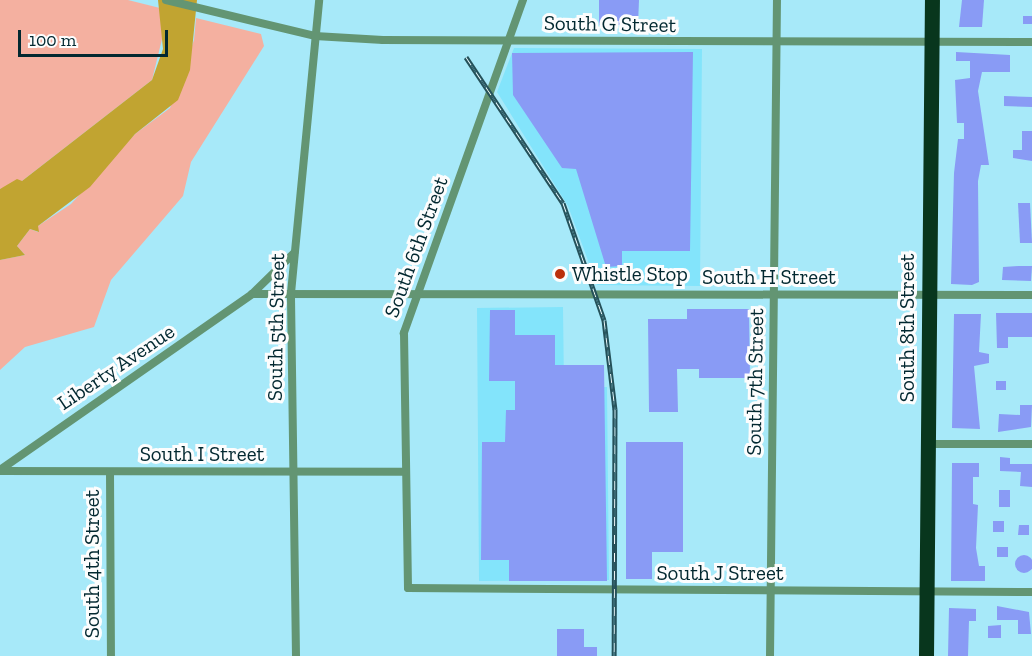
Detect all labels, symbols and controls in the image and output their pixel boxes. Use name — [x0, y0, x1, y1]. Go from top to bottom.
street label: South G Street — [543, 10, 677, 38]
scale bar — [21, 18, 171, 56]
text: 100 m — [29, 29, 76, 51]
street label: South 6th Street — [379, 173, 453, 321]
street label: South 5th Street — [262, 253, 290, 401]
street label: South 8th Street — [894, 253, 920, 403]
place label: Whistle Stop — [572, 261, 688, 287]
street label: South H Street — [702, 264, 836, 290]
marker: Whistle Stop — [553, 267, 567, 281]
street label: South 7th Street — [741, 308, 769, 456]
street label: Liberty Avenue — [52, 318, 180, 416]
street label: South I Street — [140, 441, 264, 467]
street label: South 4th Street — [79, 489, 105, 639]
street label: South J Street — [656, 560, 784, 586]

